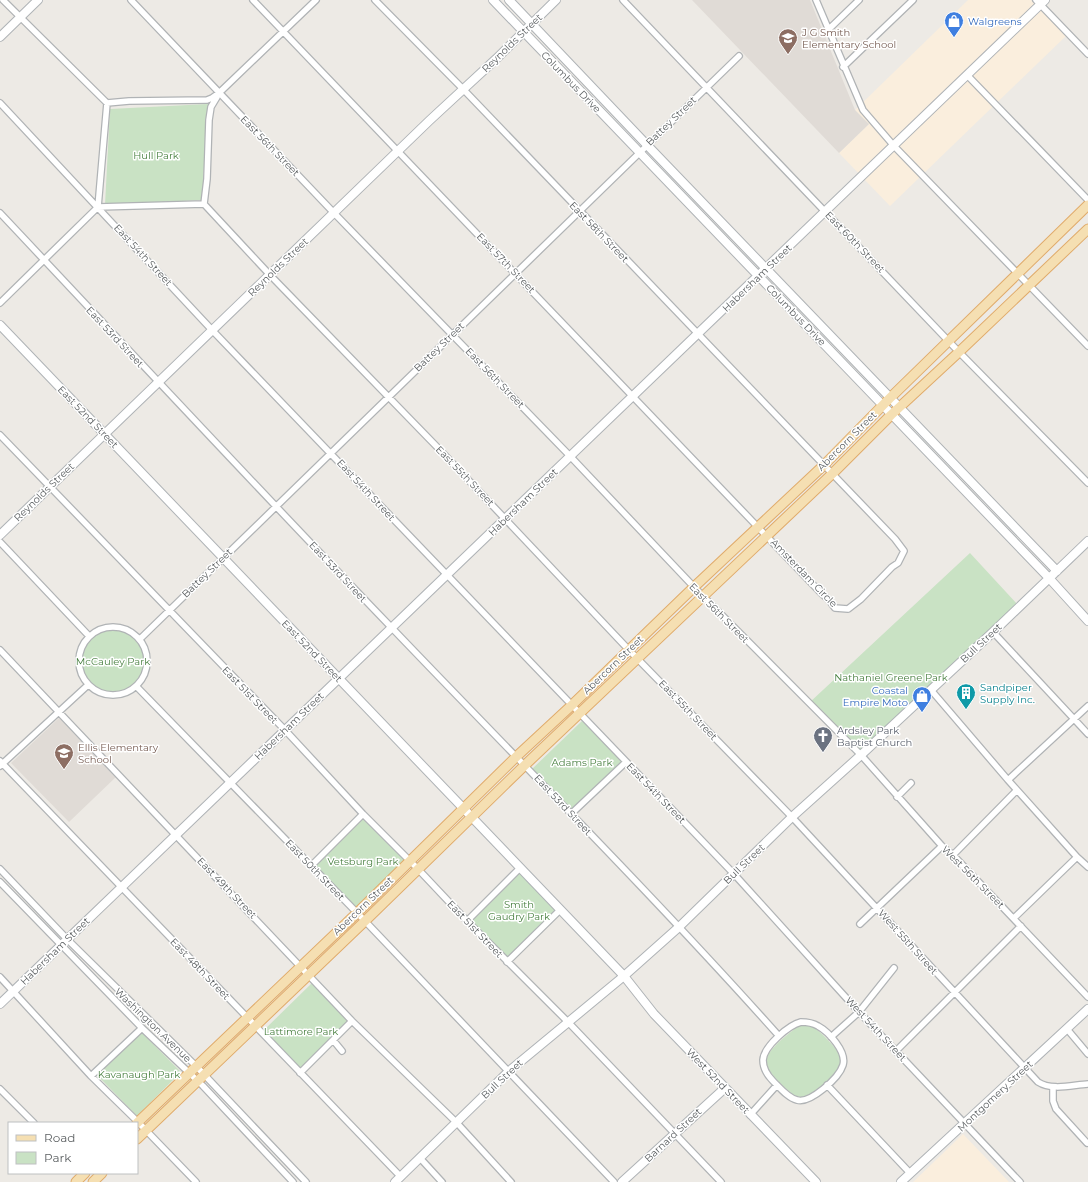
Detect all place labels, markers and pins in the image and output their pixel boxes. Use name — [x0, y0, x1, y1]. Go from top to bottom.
shop icon: Walgreens — [943, 10, 965, 38]
place label: Walgreens — [968, 15, 1022, 28]
place label: J G Smith Elementary School — [801, 26, 896, 51]
school or university icon: J G Smith Elementary School — [777, 27, 799, 55]
place label: Sandpiper Supply Inc. — [980, 681, 1035, 706]
building icon: Sandpiper Supply Inc. — [955, 682, 977, 710]
place label: Coastal Empire Moto — [843, 684, 908, 709]
shop icon: Coastal Empire Moto — [911, 685, 933, 713]
place label: Ardsley Park Baptist Church — [837, 724, 912, 749]
church icon: Ardsley Park Baptist Church — [812, 725, 834, 753]
place label: Ellis Elementary School — [78, 741, 159, 766]
school or university icon: Ellis Elementary School — [53, 742, 75, 770]

